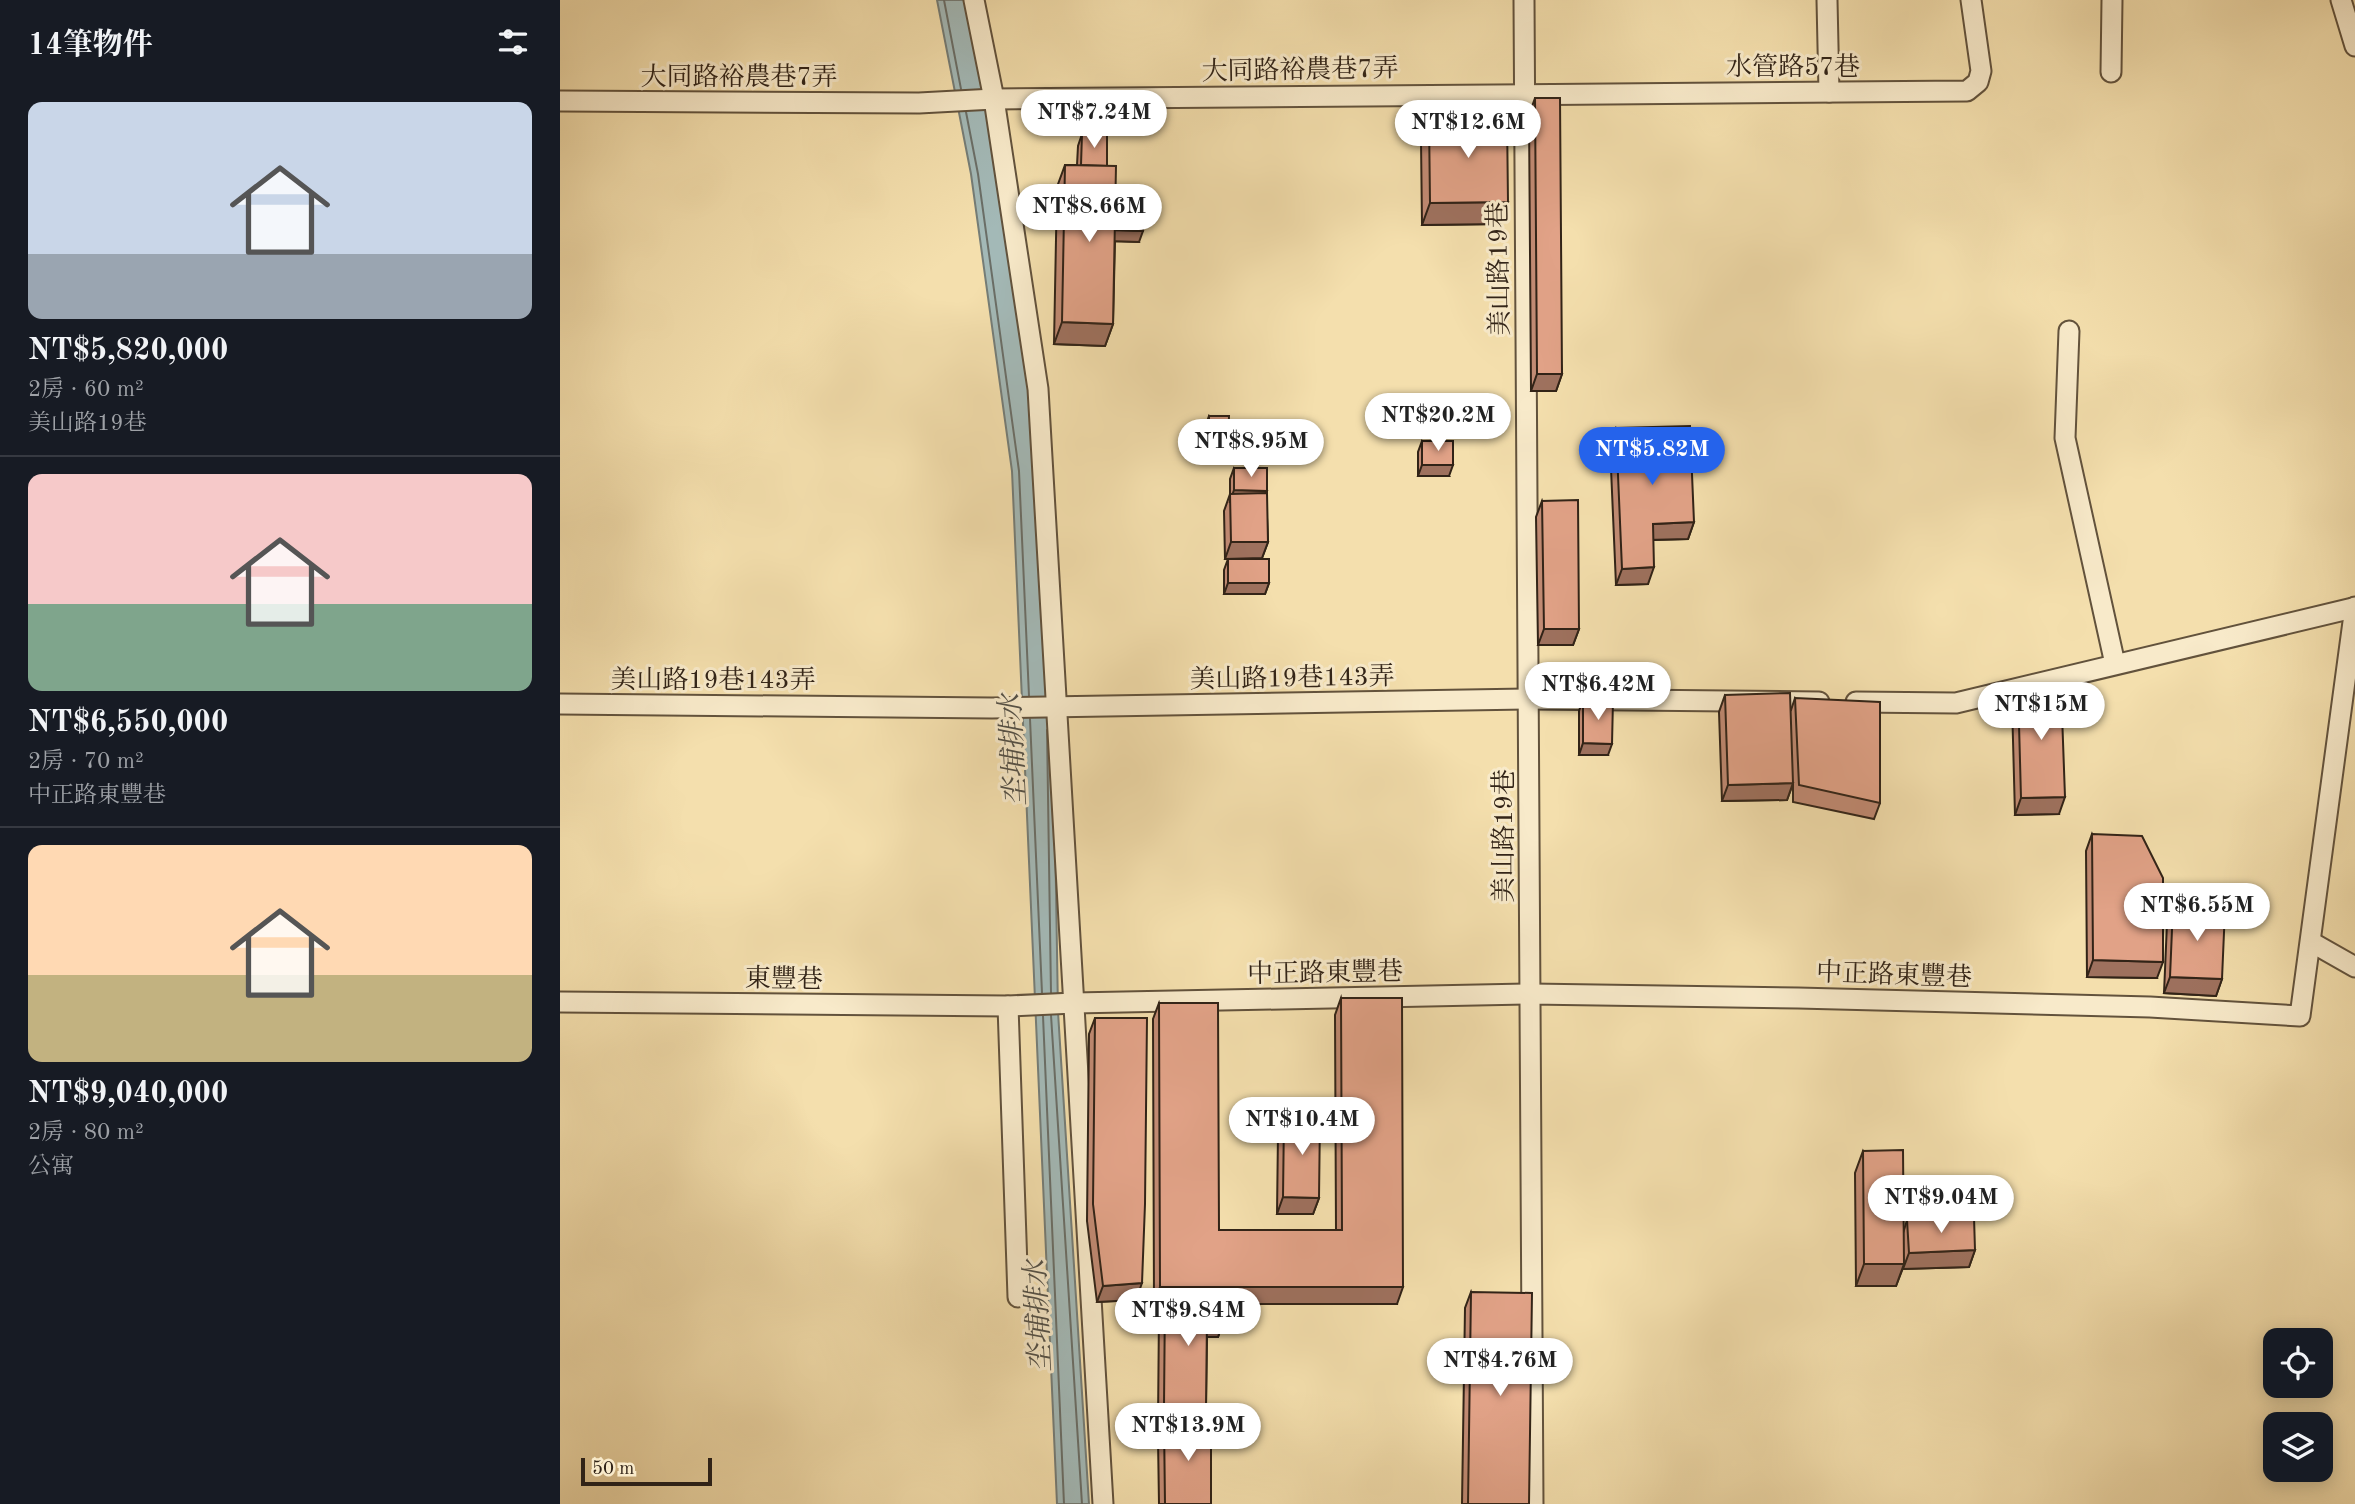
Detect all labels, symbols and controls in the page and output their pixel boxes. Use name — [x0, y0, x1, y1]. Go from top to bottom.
icon: filters — [494, 23, 532, 61]
text: 14筆物件 — [28, 31, 153, 61]
street label: 水管路57巷 — [1726, 53, 1860, 81]
street label: 大同路裕農巷7弄 — [1201, 54, 1399, 86]
street label: 大同路裕農巷7弄 — [640, 63, 838, 91]
pin: NT$7.24M — [1022, 90, 1166, 150]
pin: NT$12.6M — [1396, 100, 1540, 160]
text: NT$7.24M — [1037, 101, 1151, 124]
text: NT$12.6M — [1411, 111, 1525, 134]
icon: home — [217, 147, 343, 273]
pin: NT$8.66M — [1017, 184, 1161, 244]
text: NT$8.66M — [1032, 195, 1146, 218]
street label: 美山路19巷 — [1484, 202, 1514, 336]
text: NT$5,820,000 — [28, 336, 228, 366]
text: 2房 · 60 m² — [28, 378, 144, 401]
pin: NT$20.2M — [1366, 393, 1510, 453]
text: NT$20.2M — [1381, 404, 1495, 427]
text: 美山路19巷 — [28, 412, 147, 435]
pin: NT$8.95M — [1179, 420, 1323, 479]
pin: NT$5.82M — [1580, 428, 1724, 487]
text: NT$8.95M — [1194, 430, 1308, 453]
text: NT$5.82M — [1595, 438, 1709, 461]
icon: home — [217, 519, 343, 645]
street label: 美山路19巷143弄 — [1189, 662, 1395, 694]
pin: NT$6.42M — [1526, 662, 1670, 722]
street label: 美山路19巷143弄 — [610, 666, 816, 694]
text: NT$6.42M — [1541, 673, 1655, 696]
pin: NT$15M — [1984, 682, 2098, 742]
water label: 坔埔排水 — [995, 690, 1032, 807]
text: NT$15M — [1994, 693, 2088, 716]
text: NT$6,550,000 — [28, 708, 228, 738]
text: 2房 · 70 m² — [28, 750, 144, 773]
street label: 美山路19巷 — [1490, 769, 1518, 903]
text: 中正路東豐巷 — [28, 784, 166, 807]
pin: NT$6.55M — [2125, 884, 2269, 943]
icon: home — [217, 890, 343, 1016]
text: NT$6.55M — [2140, 894, 2254, 917]
street label: 中正路東豐巷 — [1247, 958, 1403, 988]
street label: 中正路東豐巷 — [1816, 958, 1972, 992]
street label: 東豐巷 — [745, 964, 823, 994]
text: NT$9,040,000 — [28, 1079, 228, 1109]
pin: NT$10.4M — [1230, 1098, 1374, 1157]
text: NT$10.4M — [1245, 1108, 1359, 1131]
text: 2房 · 80 m² — [28, 1121, 144, 1144]
text: 公寓 — [28, 1155, 74, 1178]
pin: NT$9.04M — [1869, 1176, 2013, 1235]
text: NT$9.04M — [1884, 1186, 1998, 1209]
water label: 坔埔排水 — [1020, 1256, 1057, 1373]
pin: NT$9.84M — [1116, 1288, 1260, 1348]
text: NT$9.84M — [1131, 1299, 1245, 1322]
map controls — [2263, 1328, 2333, 1482]
button: locate — [2263, 1328, 2333, 1398]
pin: NT$4.76M — [1428, 1338, 1572, 1398]
text: NT$4.76M — [1443, 1349, 1557, 1372]
pin: NT$13.9M — [1116, 1404, 1260, 1463]
button: layers — [2263, 1412, 2333, 1482]
text: NT$13.9M — [1131, 1414, 1245, 1437]
scale bar — [581, 1455, 712, 1487]
text: 50 m — [592, 1460, 634, 1479]

